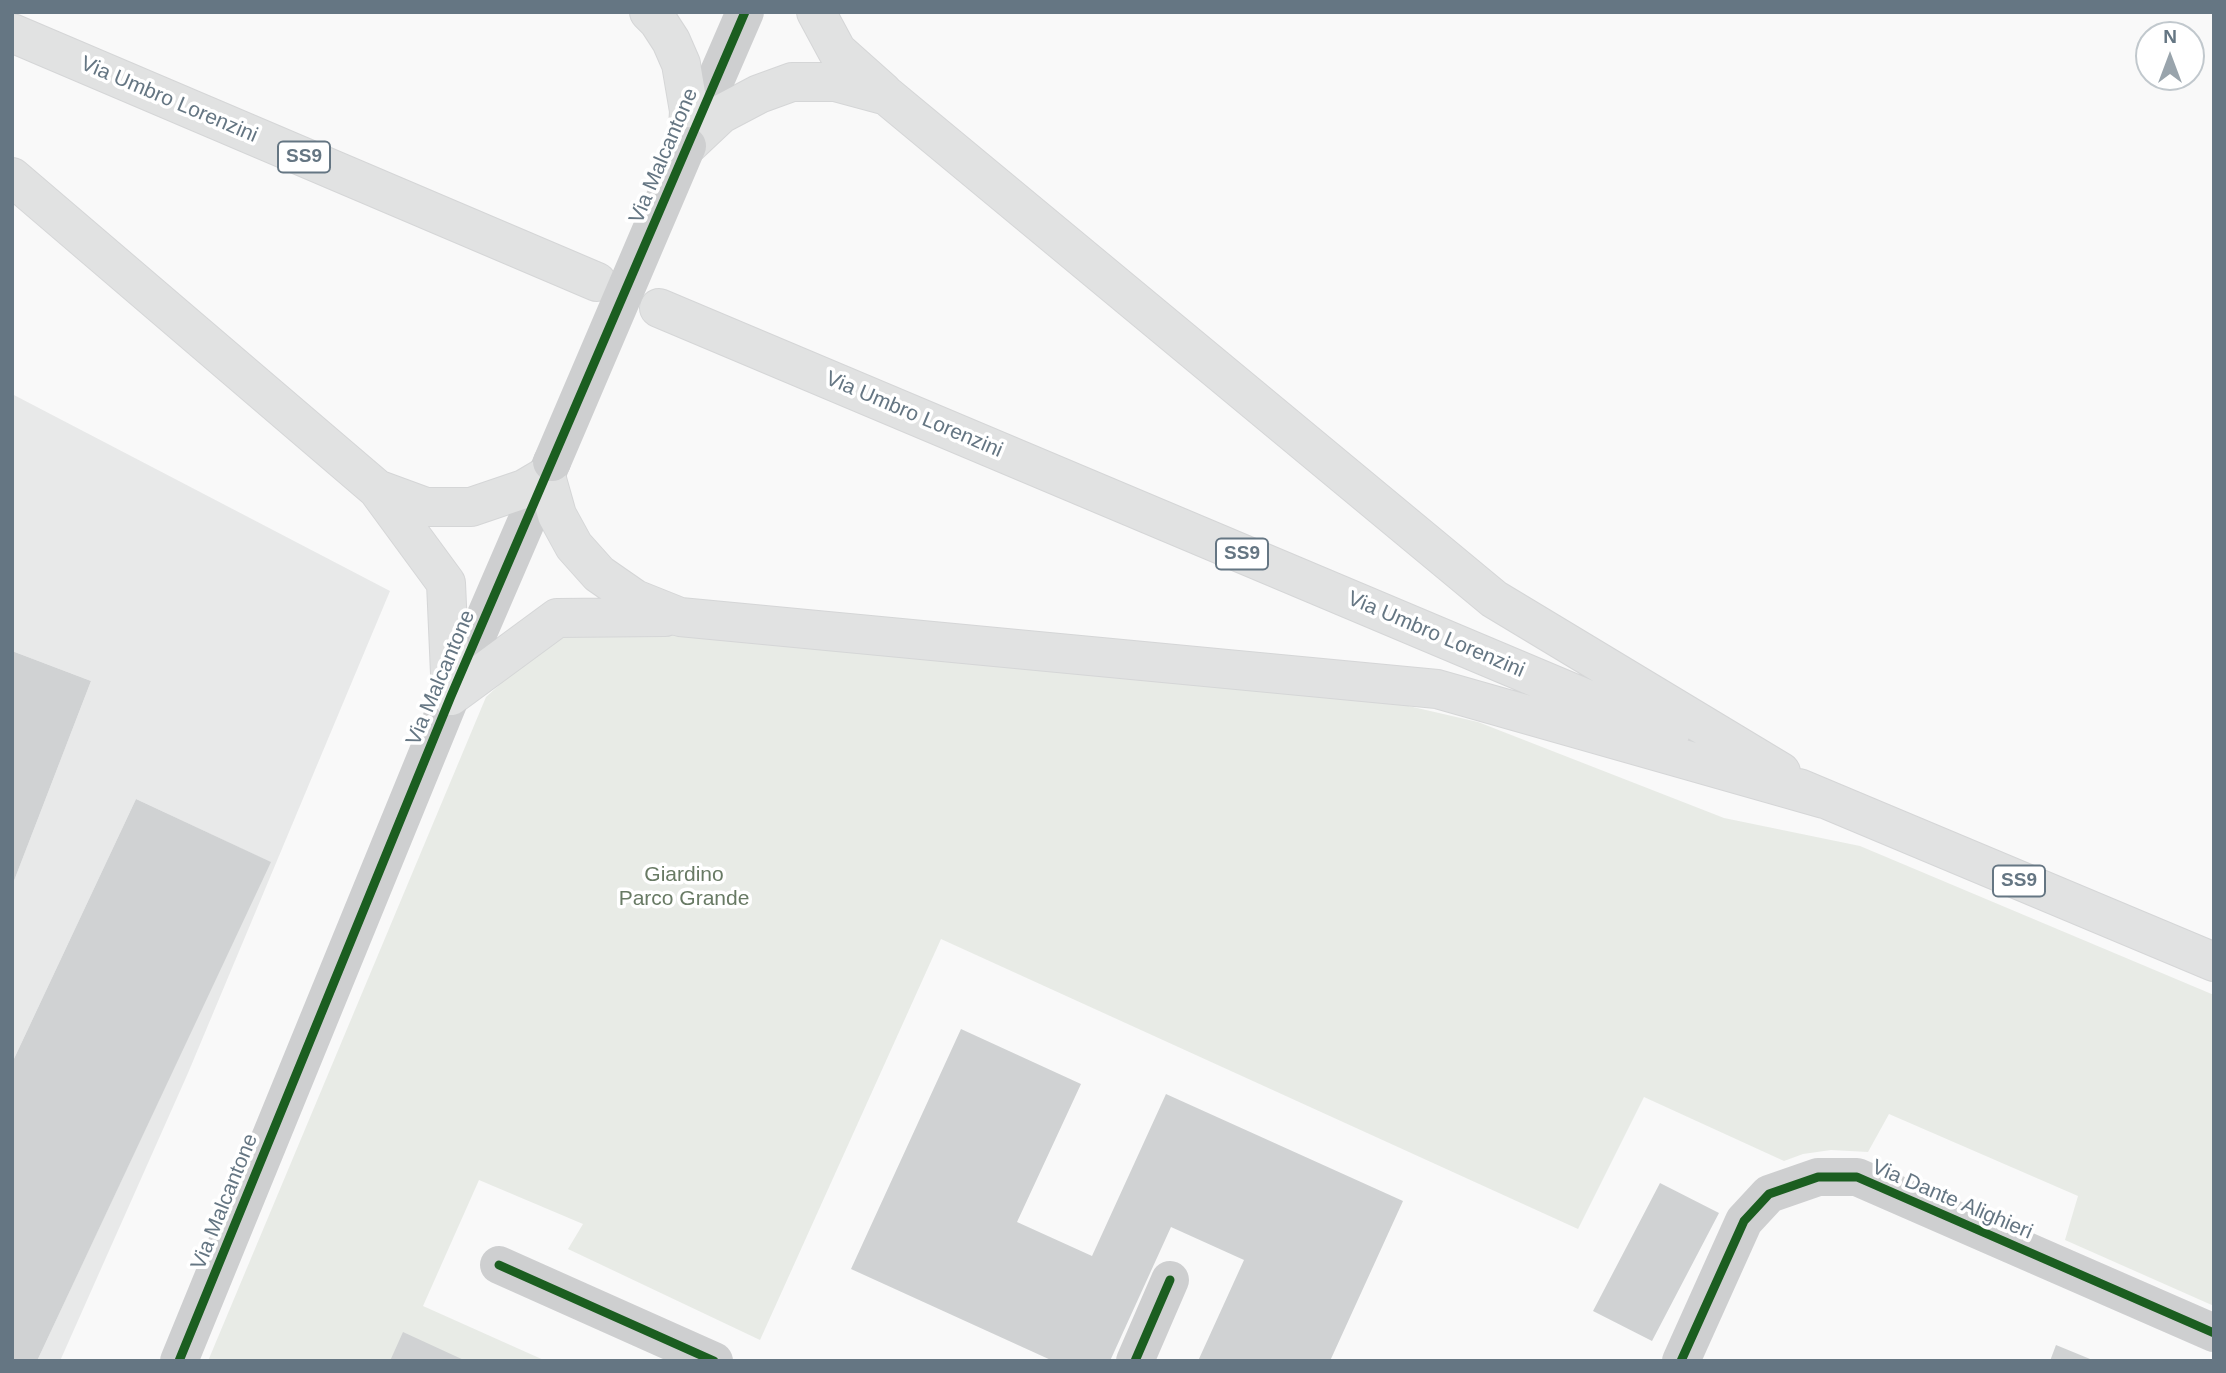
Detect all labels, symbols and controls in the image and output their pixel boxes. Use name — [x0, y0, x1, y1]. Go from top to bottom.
north arrow — [2135, 21, 2205, 91]
text: N — [2163, 26, 2177, 47]
street label: Via Umbro Lorenzini — [77, 51, 261, 149]
street label: Via Malcantone — [624, 85, 704, 227]
road number: SS9 — [278, 141, 330, 172]
street label: Via Umbro Lorenzini — [822, 366, 1006, 464]
road number: SS9 — [1216, 538, 1268, 569]
street label: Via Umbro Lorenzini — [1344, 586, 1528, 684]
street label: Via Malcantone — [401, 607, 481, 749]
park label: Giardino Parco Grande — [619, 862, 749, 912]
road number: SS9 — [1993, 866, 2045, 897]
street label: Via Malcantone — [186, 1130, 264, 1274]
street label: Via Dante Alighieri — [1868, 1155, 2036, 1245]

